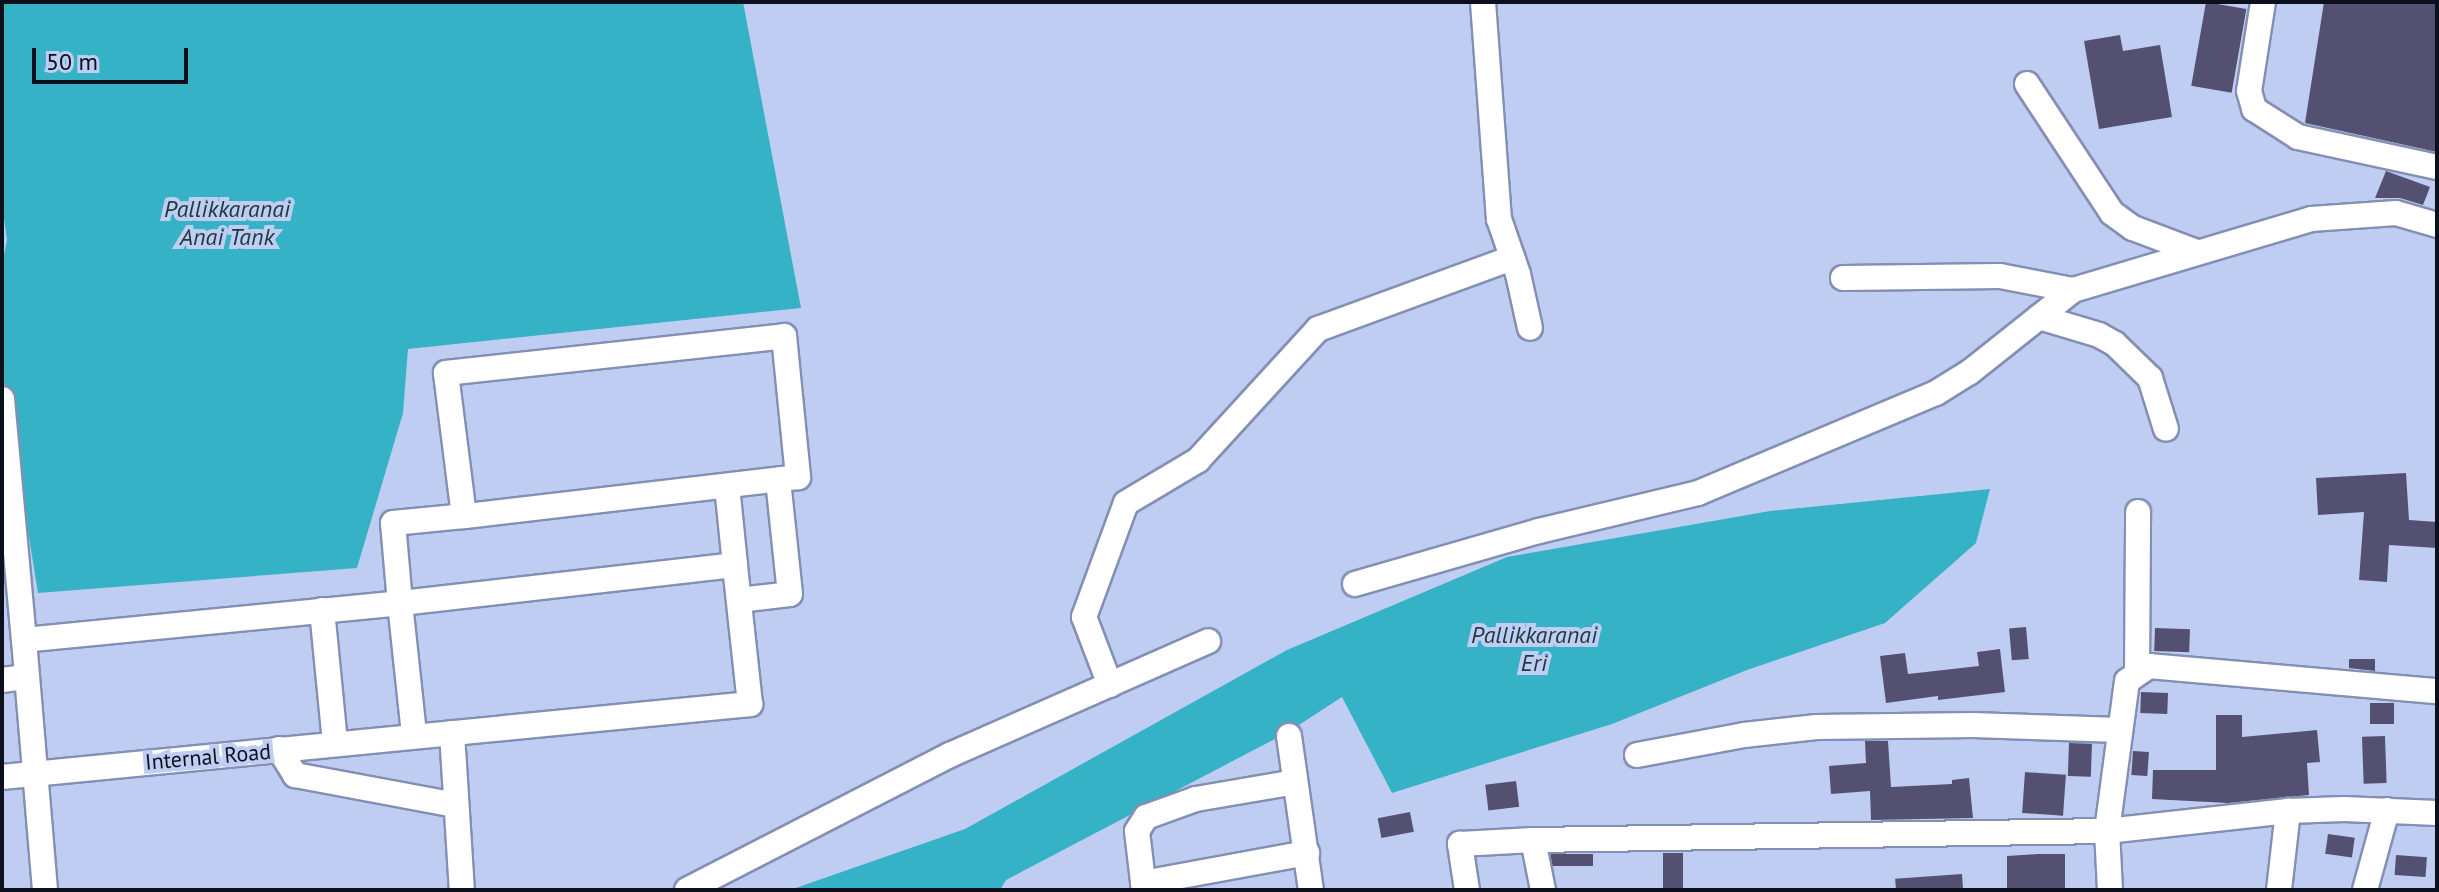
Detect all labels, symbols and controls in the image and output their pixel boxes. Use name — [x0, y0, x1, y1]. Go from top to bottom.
scale bar — [36, 32, 192, 82]
text: 50 m — [46, 46, 98, 77]
water label: Pallikkaranai Anai Tank — [164, 195, 290, 251]
water label: Pallikkaranai Eri — [1471, 621, 1597, 677]
street label: Internal Road — [144, 738, 272, 776]

